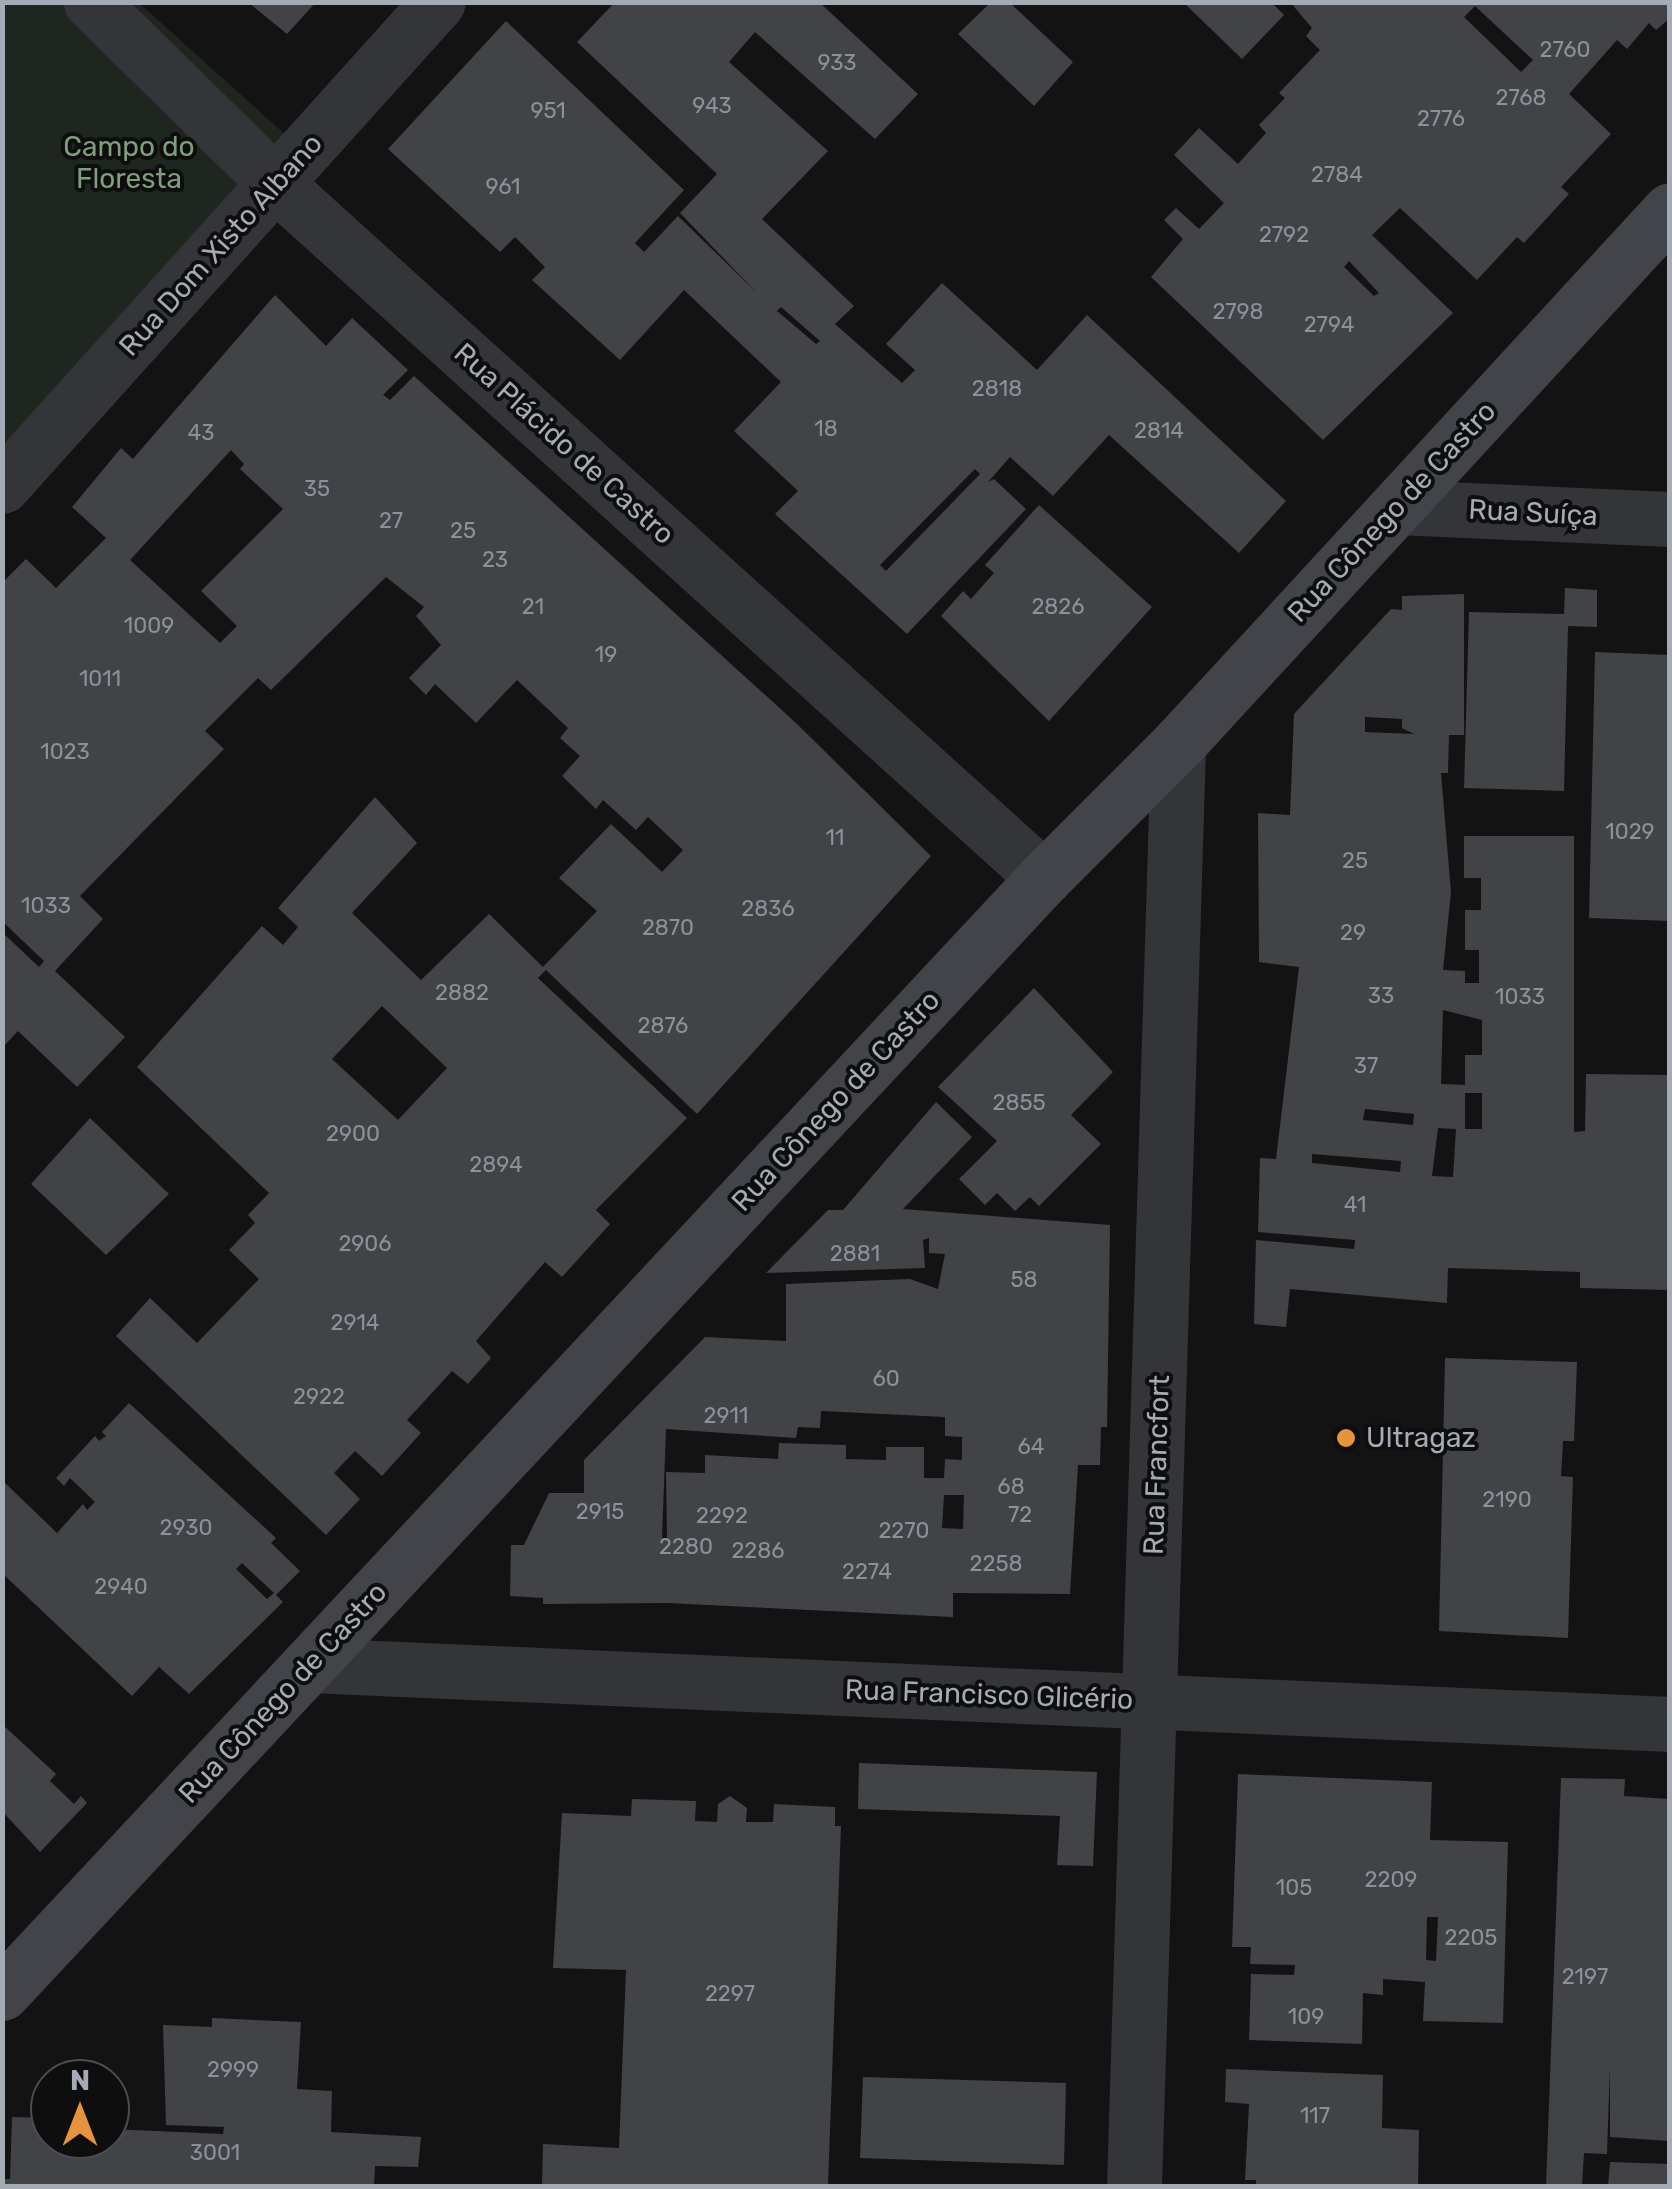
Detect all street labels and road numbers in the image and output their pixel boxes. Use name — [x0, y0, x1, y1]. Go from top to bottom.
street label: Rua Dom Xisto Albano — [112, 127, 330, 363]
street label: Rua Plácido de Castro — [447, 336, 681, 552]
street label: Rua Cônego de Castro — [1281, 395, 1503, 629]
street label: Rua Suíça — [1467, 493, 1599, 533]
street label: Rua Cônego de Castro — [725, 984, 947, 1218]
street label: Rua Francfort — [1137, 1375, 1177, 1555]
street label: Rua Cônego de Castro — [172, 1576, 394, 1810]
street label: Rua Francisco Glicério — [844, 1673, 1134, 1717]

